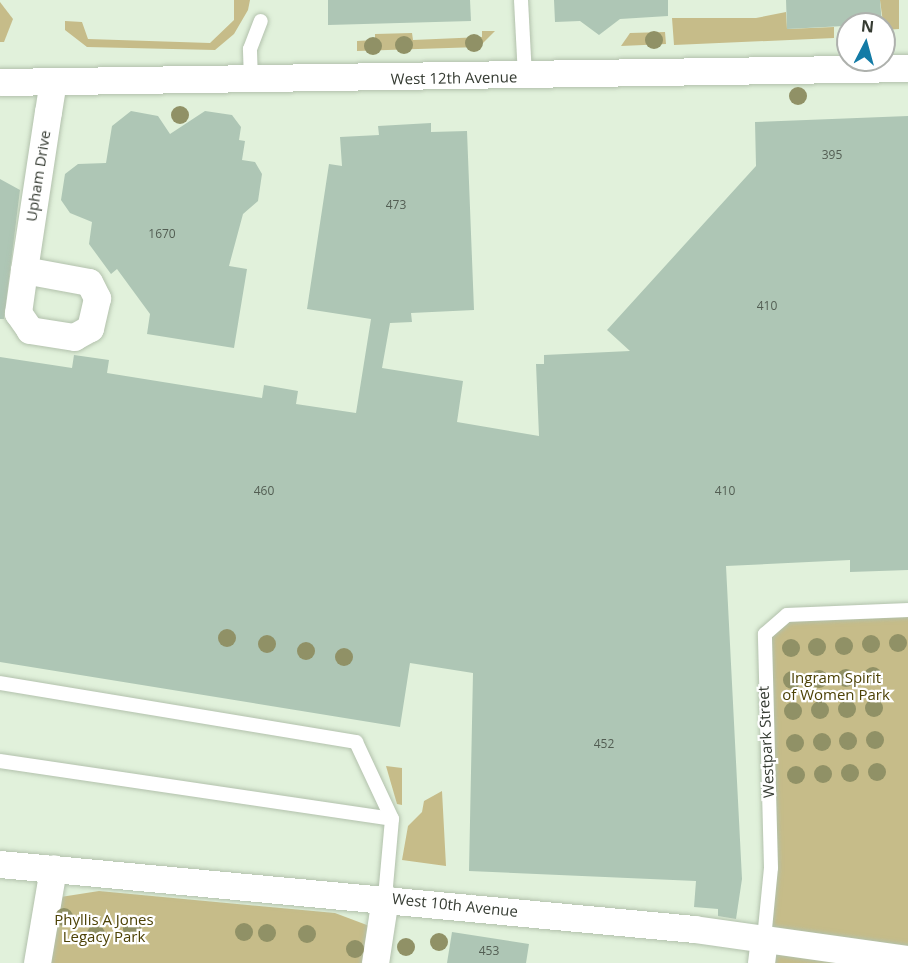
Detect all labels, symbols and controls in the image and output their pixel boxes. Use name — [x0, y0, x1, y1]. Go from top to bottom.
north arrow — [836, 12, 896, 72]
text: N — [860, 14, 875, 38]
street label: West 12th Avenue — [391, 68, 517, 88]
street label: Upham Drive — [22, 129, 54, 223]
house number: 395 — [822, 148, 842, 162]
house number: 473 — [386, 198, 406, 212]
house number: 1670 — [148, 227, 176, 241]
house number: 410 — [757, 299, 777, 313]
house number: 460 — [254, 484, 274, 498]
house number: 410 — [715, 484, 735, 498]
park label: Ingram Spirit of Women Park — [782, 668, 890, 703]
street label: Westpark Street — [754, 686, 778, 798]
house number: 452 — [594, 737, 614, 751]
street label: West 10th Avenue — [391, 889, 519, 921]
park label: Phyllis A Jones Legacy Park — [54, 910, 154, 945]
house number: 453 — [479, 944, 499, 958]

